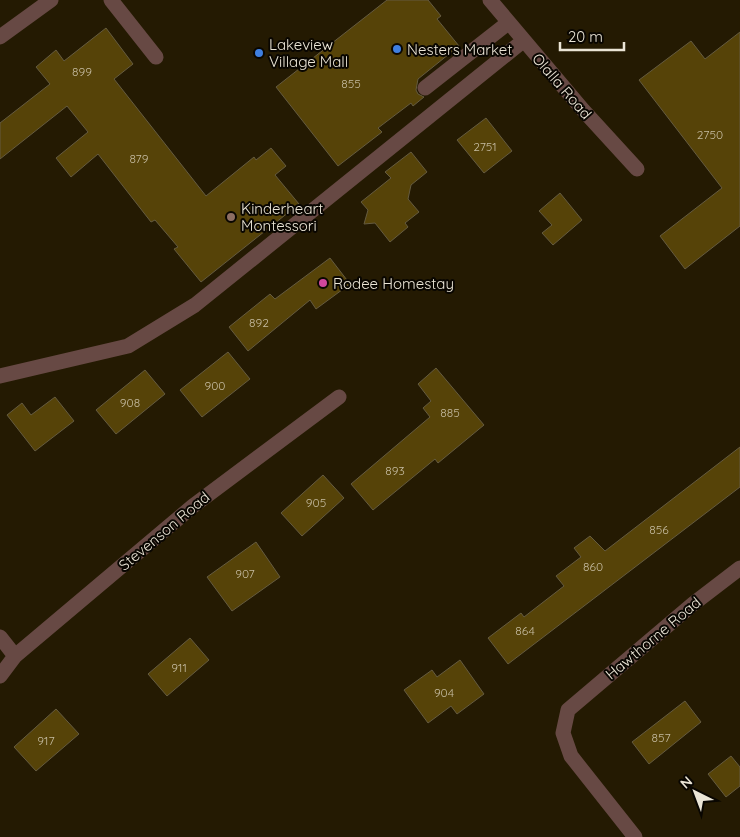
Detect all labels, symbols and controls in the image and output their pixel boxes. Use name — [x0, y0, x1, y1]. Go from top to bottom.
scale bar — [560, 20, 624, 52]
text: 20 m — [568, 27, 603, 46]
place label: Lakeview Village Mall — [269, 35, 348, 71]
place label: Nesters Market — [407, 40, 512, 59]
marker: Nesters Market — [391, 43, 403, 55]
marker: Lakeview Village Mall — [253, 47, 265, 59]
street label: Olalla Road — [528, 49, 596, 123]
house number: 899 — [72, 64, 92, 79]
house number: 855 — [341, 76, 361, 91]
house number: 2750 — [697, 127, 723, 142]
house number: 2751 — [473, 139, 497, 154]
house number: 879 — [130, 151, 149, 166]
place label: Kinderheart Montessori — [241, 199, 323, 235]
marker: Kinderheart Montessori — [225, 211, 237, 223]
place label: Rodee Homestay — [333, 274, 454, 293]
marker: Rodee Homestay — [317, 277, 329, 289]
house number: 892 — [249, 315, 269, 330]
house number: 900 — [205, 378, 225, 393]
house number: 908 — [120, 395, 140, 410]
house number: 885 — [440, 405, 460, 420]
house number: 893 — [385, 463, 405, 478]
street label: Stevenson Road — [115, 487, 213, 575]
house number: 905 — [306, 495, 326, 510]
house number: 856 — [649, 522, 669, 537]
house number: 860 — [583, 559, 603, 574]
house number: 907 — [235, 566, 255, 581]
street label: Hawthorne Road — [601, 593, 705, 683]
house number: 864 — [515, 623, 535, 638]
house number: 911 — [171, 660, 187, 675]
house number: 904 — [434, 685, 454, 700]
house number: 857 — [651, 730, 671, 745]
house number: 917 — [37, 733, 55, 748]
north arrow — [670, 767, 720, 817]
text: N — [676, 772, 696, 792]

